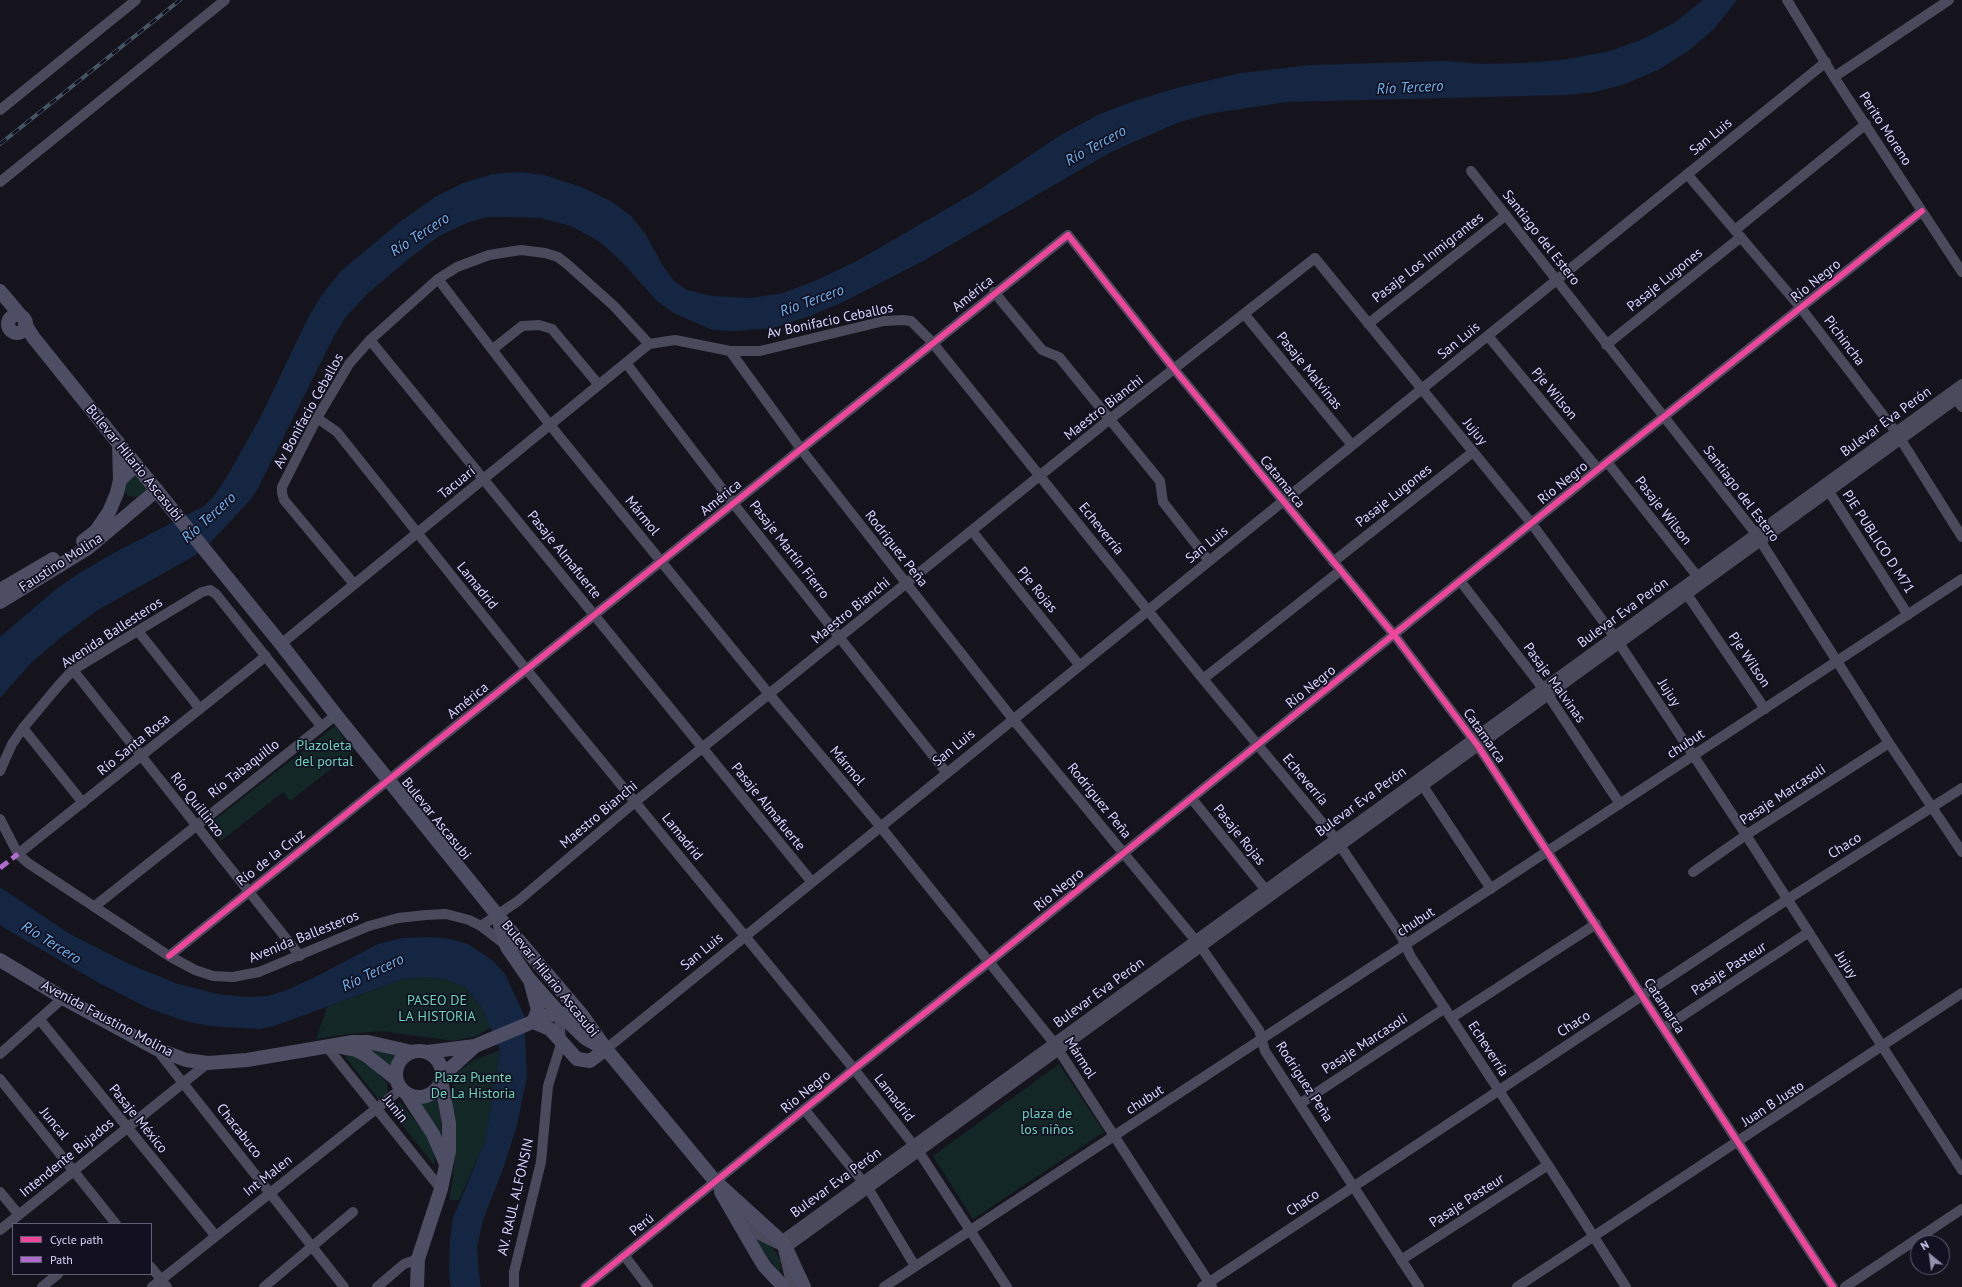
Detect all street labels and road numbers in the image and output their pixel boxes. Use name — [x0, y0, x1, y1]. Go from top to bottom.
street label: Perito Moreno — [1855, 89, 1915, 169]
street label: San Luis — [1686, 115, 1736, 159]
street label: Santiago del Estero — [1499, 187, 1583, 289]
street label: Pasaje Los Inmigrantes — [1369, 209, 1487, 307]
street label: Pasaje Lugones — [1624, 245, 1706, 315]
street label: Río Negro — [1788, 256, 1844, 306]
street label: América — [949, 272, 997, 316]
street label: Av Bonifacio Ceballos — [765, 299, 895, 343]
street label: Pichincha — [1820, 313, 1868, 369]
street label: San Luis — [1434, 319, 1484, 363]
street label: Pasaje Malvinas — [1273, 329, 1345, 413]
street label: Av Bonifacio Ceballos — [270, 351, 348, 471]
street label: Pje Wilson — [1527, 365, 1581, 423]
street label: Maestro Bianchi — [1061, 372, 1147, 444]
street label: Bulevar Eva Perón — [1837, 383, 1935, 461]
street label: Bulevar Hilario Ascasubi — [82, 401, 186, 525]
street label: Jujuy — [1459, 415, 1491, 449]
street label: Santiago del Estero — [1699, 443, 1783, 545]
street label: Catamarca — [1256, 452, 1308, 512]
street label: Río Negro — [1535, 458, 1591, 508]
street label: Pasaje Lugones — [1353, 461, 1435, 531]
street label: Tacuarí — [435, 463, 479, 503]
street label: Pasaje Wilson — [1631, 473, 1695, 549]
street label: América — [697, 476, 745, 520]
street label: PJE PUBLICO D M71 — [1838, 487, 1918, 597]
street label: Mármol — [621, 493, 663, 539]
street label: Pasaje Martín Fierro — [745, 498, 833, 602]
street label: Echeverría — [1075, 500, 1127, 558]
street label: Rodriguez Peña — [861, 507, 931, 591]
street label: Pasaje Almafuerte — [523, 508, 605, 602]
street label: San Luis — [1182, 523, 1232, 567]
street label: Faustino Molina — [16, 530, 106, 596]
street label: Lamadrid — [453, 559, 501, 613]
street label: Pje Rojas — [1013, 564, 1061, 616]
street label: Maestro Bianchi — [808, 574, 894, 648]
street label: Bulevar Eva Perón — [1574, 574, 1672, 652]
street label: Avenida Ballesteros — [58, 594, 166, 672]
street label: Pje Wilson — [1724, 629, 1774, 691]
street label: Pasaje Malvinas — [1519, 640, 1589, 726]
street label: Río Negro — [1283, 662, 1339, 712]
street label: Jujuy — [1654, 676, 1684, 710]
street label: América — [444, 679, 492, 723]
street label: Catamarca — [1459, 705, 1509, 767]
street label: Río Santa Rosa — [94, 711, 174, 779]
street label: San Luis — [929, 726, 979, 770]
street label: chubut — [1664, 726, 1708, 762]
street label: Río Tabaquillo — [205, 736, 283, 802]
street label: Mármol — [826, 743, 868, 789]
street label: Echeverría — [1279, 751, 1331, 809]
street label: Pasaje Almafuerte — [727, 760, 809, 854]
street label: Rodriguez Peña — [1063, 760, 1135, 842]
street label: Pasaje Marcasoli — [1737, 761, 1829, 829]
street label: Bulevar Eva Perón — [1312, 763, 1410, 841]
street label: Río Quillinzo — [167, 769, 227, 841]
street label: Bulevar Ascasubi — [398, 775, 474, 863]
street label: Maestro Bianchi — [557, 778, 641, 852]
street label: Pasaje Rojas — [1209, 801, 1269, 869]
street label: Lamadrid — [658, 810, 706, 864]
street label: Río de la Cruz — [233, 826, 309, 890]
street label: Chaco — [1825, 829, 1865, 863]
street label: Río Negro — [1031, 865, 1087, 915]
street label: chubut — [1394, 904, 1438, 940]
street label: Avenida Ballesteros — [247, 907, 361, 967]
street label: Bulevar Hilario Ascasubi — [498, 917, 602, 1041]
street label: San Luis — [677, 930, 727, 974]
street label: Pasaje Pasteur — [1688, 939, 1770, 999]
street label: Jujuy — [1831, 948, 1861, 982]
street label: Bulevar Eva Perón — [1050, 954, 1148, 1032]
street label: Catamarca — [1640, 975, 1688, 1037]
street label: Avenida Faustino Molina — [38, 977, 176, 1061]
street label: Chaco — [1554, 1007, 1594, 1041]
street label: Pasaje Marcasoli — [1319, 1010, 1411, 1078]
street label: Echeverría — [1464, 1018, 1512, 1080]
street label: Mármol — [1060, 1034, 1100, 1082]
street label: Rodriguez Peña — [1272, 1039, 1336, 1125]
street label: Río Negro — [778, 1067, 834, 1117]
street label: Lamadrid — [870, 1071, 918, 1125]
street label: Juan B Justo — [1738, 1077, 1808, 1131]
street label: Pasaje México — [105, 1081, 171, 1157]
street label: chubut — [1123, 1082, 1167, 1118]
street label: Junin — [379, 1092, 411, 1126]
street label: Chacabuco — [213, 1100, 265, 1162]
street label: Juncal — [36, 1104, 72, 1144]
street label: Intendente Bujados — [17, 1115, 117, 1201]
street label: AV. RAUL ALFONSIN — [494, 1137, 538, 1257]
street label: Bulevar Eva Perón — [787, 1144, 885, 1222]
street label: Int Malen — [240, 1152, 296, 1200]
street label: Pasaje Pasteur — [1426, 1171, 1508, 1231]
street label: Chaco — [1283, 1186, 1323, 1220]
street label: Perú — [626, 1210, 658, 1240]

